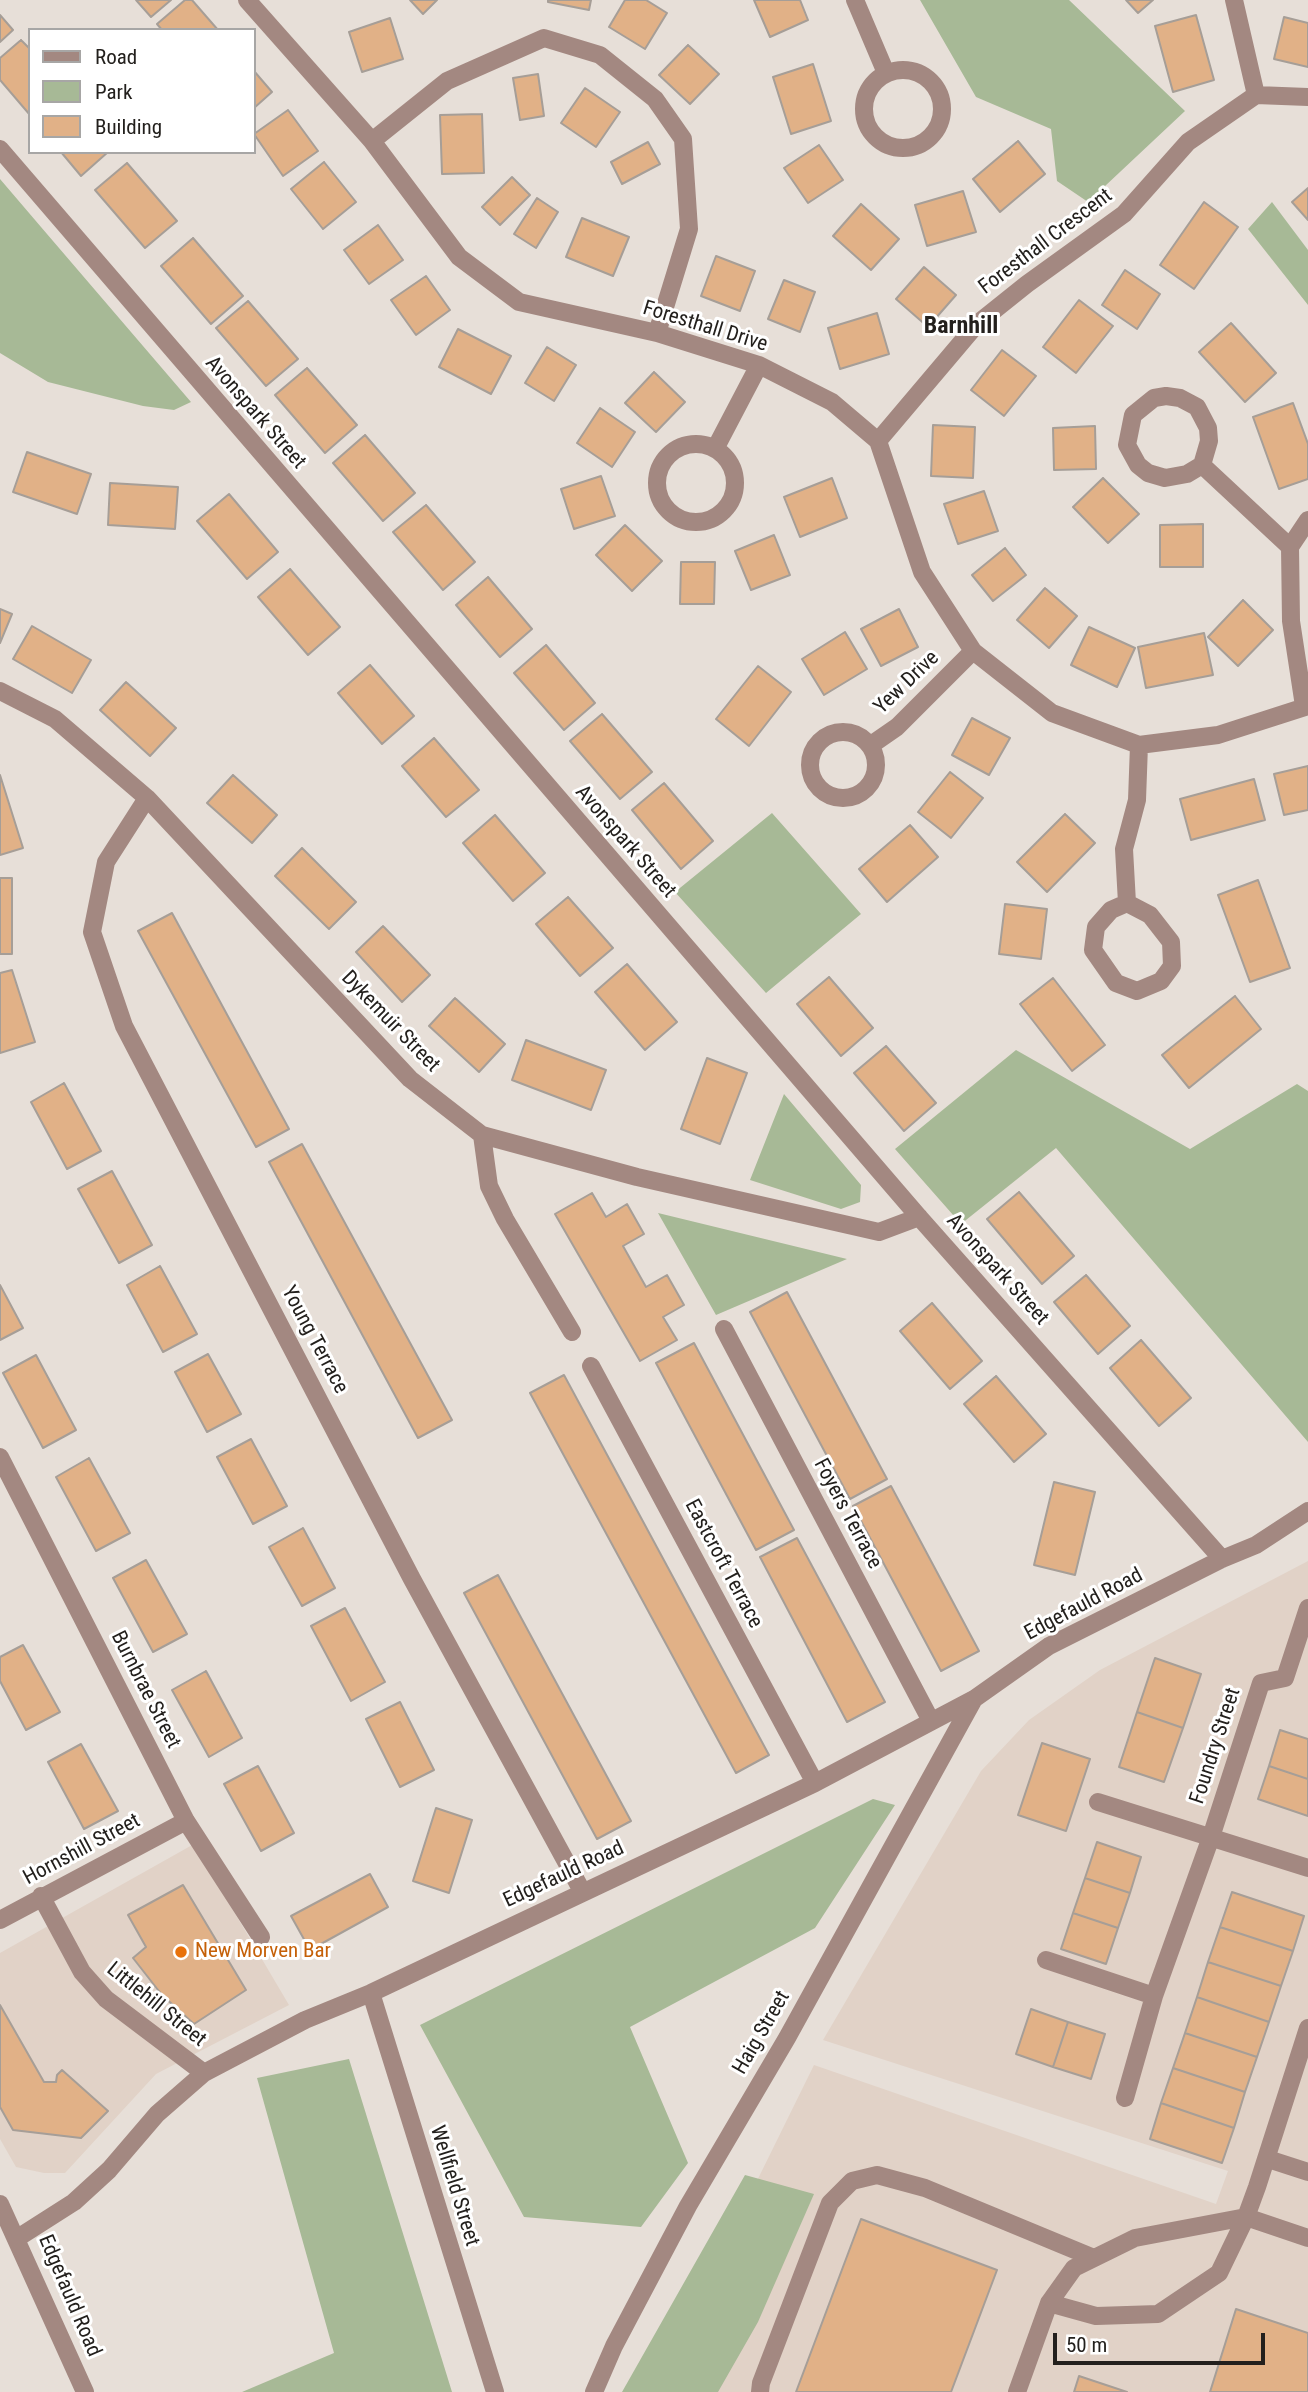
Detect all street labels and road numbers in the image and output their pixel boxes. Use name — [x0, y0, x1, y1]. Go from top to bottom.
street label: Foresthall Crescent — [974, 184, 1118, 300]
street label: Foresthall Drive — [640, 296, 770, 358]
street label: Avonspark Street — [199, 352, 311, 474]
street label: Yew Drive — [869, 646, 945, 720]
street label: Avonspark Street — [569, 781, 681, 903]
street label: Dykemuir Street — [335, 966, 445, 1078]
street label: Avonspark Street — [940, 1209, 1054, 1331]
street label: Young Terrace — [275, 1282, 353, 1398]
street label: Foyers Terrace — [807, 1455, 887, 1573]
street label: Eastcroft Terrace — [679, 1495, 767, 1633]
street label: Edgefauld Road — [1021, 1563, 1147, 1647]
street label: Burnbrae Street — [105, 1627, 185, 1753]
street label: Foundry Street — [1185, 1685, 1247, 1807]
street label: Hornshill Street — [19, 1809, 145, 1891]
street label: Edgefauld Road — [500, 1836, 628, 1914]
street label: Littlehill Street — [101, 1957, 211, 2053]
street label: Haig Street — [728, 1987, 796, 2079]
street label: Wellfield Street — [424, 2123, 484, 2249]
street label: Edgefauld Road — [32, 2231, 106, 2361]

